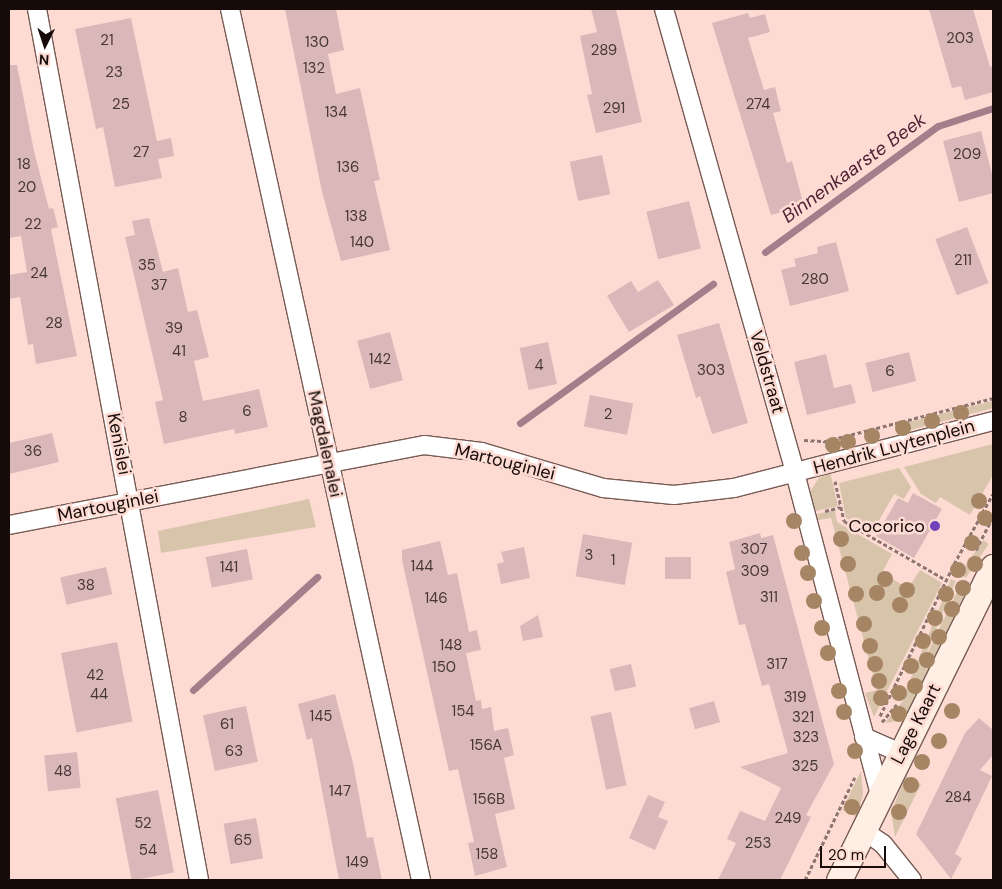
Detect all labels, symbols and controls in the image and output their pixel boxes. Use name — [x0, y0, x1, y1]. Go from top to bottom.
north arrow — [20, 20, 70, 70]
house number: 203 — [946, 30, 974, 48]
house number: 21 — [100, 32, 114, 50]
house number: 130 — [305, 34, 329, 52]
house number: 289 — [591, 42, 617, 60]
text: N — [38, 51, 50, 69]
house number: 132 — [303, 60, 325, 78]
house number: 23 — [105, 64, 123, 82]
house number: 25 — [112, 96, 130, 114]
house number: 274 — [746, 96, 770, 114]
house number: 291 — [603, 100, 625, 118]
house number: 134 — [325, 104, 347, 122]
water label: Binnenkaarste Beek — [778, 108, 930, 228]
house number: 27 — [133, 144, 149, 162]
house number: 209 — [953, 146, 981, 164]
house number: 18 — [17, 156, 31, 174]
house number: 136 — [337, 159, 359, 177]
house number: 20 — [18, 179, 36, 197]
house number: 138 — [345, 208, 367, 226]
house number: 22 — [24, 216, 42, 234]
house number: 140 — [350, 234, 374, 252]
house number: 211 — [954, 252, 972, 270]
house number: 35 — [138, 257, 156, 275]
house number: 24 — [30, 265, 48, 283]
house number: 280 — [801, 271, 829, 289]
house number: 37 — [151, 277, 167, 295]
house number: 28 — [45, 315, 63, 333]
house number: 39 — [165, 320, 183, 338]
street label: Veldstraat — [745, 328, 789, 416]
house number: 41 — [172, 343, 186, 361]
house number: 142 — [369, 351, 391, 369]
house number: 4 — [534, 357, 544, 375]
house number: 303 — [697, 362, 725, 380]
house number: 6 — [885, 363, 895, 381]
street label: Magdalenalei — [303, 389, 347, 499]
house number: 6 — [242, 403, 252, 421]
house number: 2 — [604, 406, 612, 424]
house number: 8 — [178, 409, 188, 427]
street label: Kenislei — [102, 411, 136, 477]
street label: Hendrik Luytenplein — [811, 415, 977, 479]
street label: Martouginlei — [453, 439, 557, 485]
house number: 36 — [24, 443, 42, 461]
street label: Martouginlei — [56, 486, 160, 526]
place label: Cocorico — [849, 515, 925, 537]
marker: Cocorico — [929, 520, 941, 532]
house number: 307 — [741, 541, 767, 559]
house number: 3 — [585, 547, 593, 565]
house number: 1 — [611, 552, 615, 570]
house number: 144 — [411, 558, 433, 576]
house number: 141 — [220, 559, 238, 577]
house number: 309 — [741, 563, 769, 581]
house number: 38 — [77, 577, 95, 595]
house number: 311 — [760, 589, 778, 607]
house number: 146 — [424, 590, 448, 608]
house number: 148 — [440, 637, 462, 655]
house number: 317 — [766, 656, 788, 674]
house number: 150 — [432, 659, 456, 677]
house number: 42 — [86, 667, 104, 685]
street label: Lage Kaart — [887, 680, 945, 768]
house number: 44 — [90, 686, 108, 704]
house number: 319 — [784, 689, 806, 707]
house number: 154 — [452, 703, 474, 721]
house number: 145 — [310, 708, 332, 726]
house number: 321 — [792, 709, 814, 727]
house number: 61 — [220, 716, 234, 734]
house number: 323 — [793, 729, 819, 747]
house number: 156A — [470, 737, 502, 755]
house number: 63 — [225, 743, 243, 761]
house number: 325 — [792, 758, 818, 776]
house number: 48 — [54, 763, 72, 781]
house number: 147 — [329, 783, 351, 801]
house number: 284 — [945, 789, 971, 807]
house number: 156B — [473, 791, 505, 809]
house number: 249 — [775, 810, 801, 828]
house number: 52 — [134, 815, 152, 833]
house number: 65 — [234, 832, 252, 850]
house number: 253 — [745, 835, 771, 853]
scale bar — [822, 836, 888, 868]
house number: 54 — [139, 842, 157, 860]
text: 20 m — [828, 845, 864, 865]
house number: 158 — [476, 846, 498, 864]
house number: 149 — [345, 854, 369, 872]

